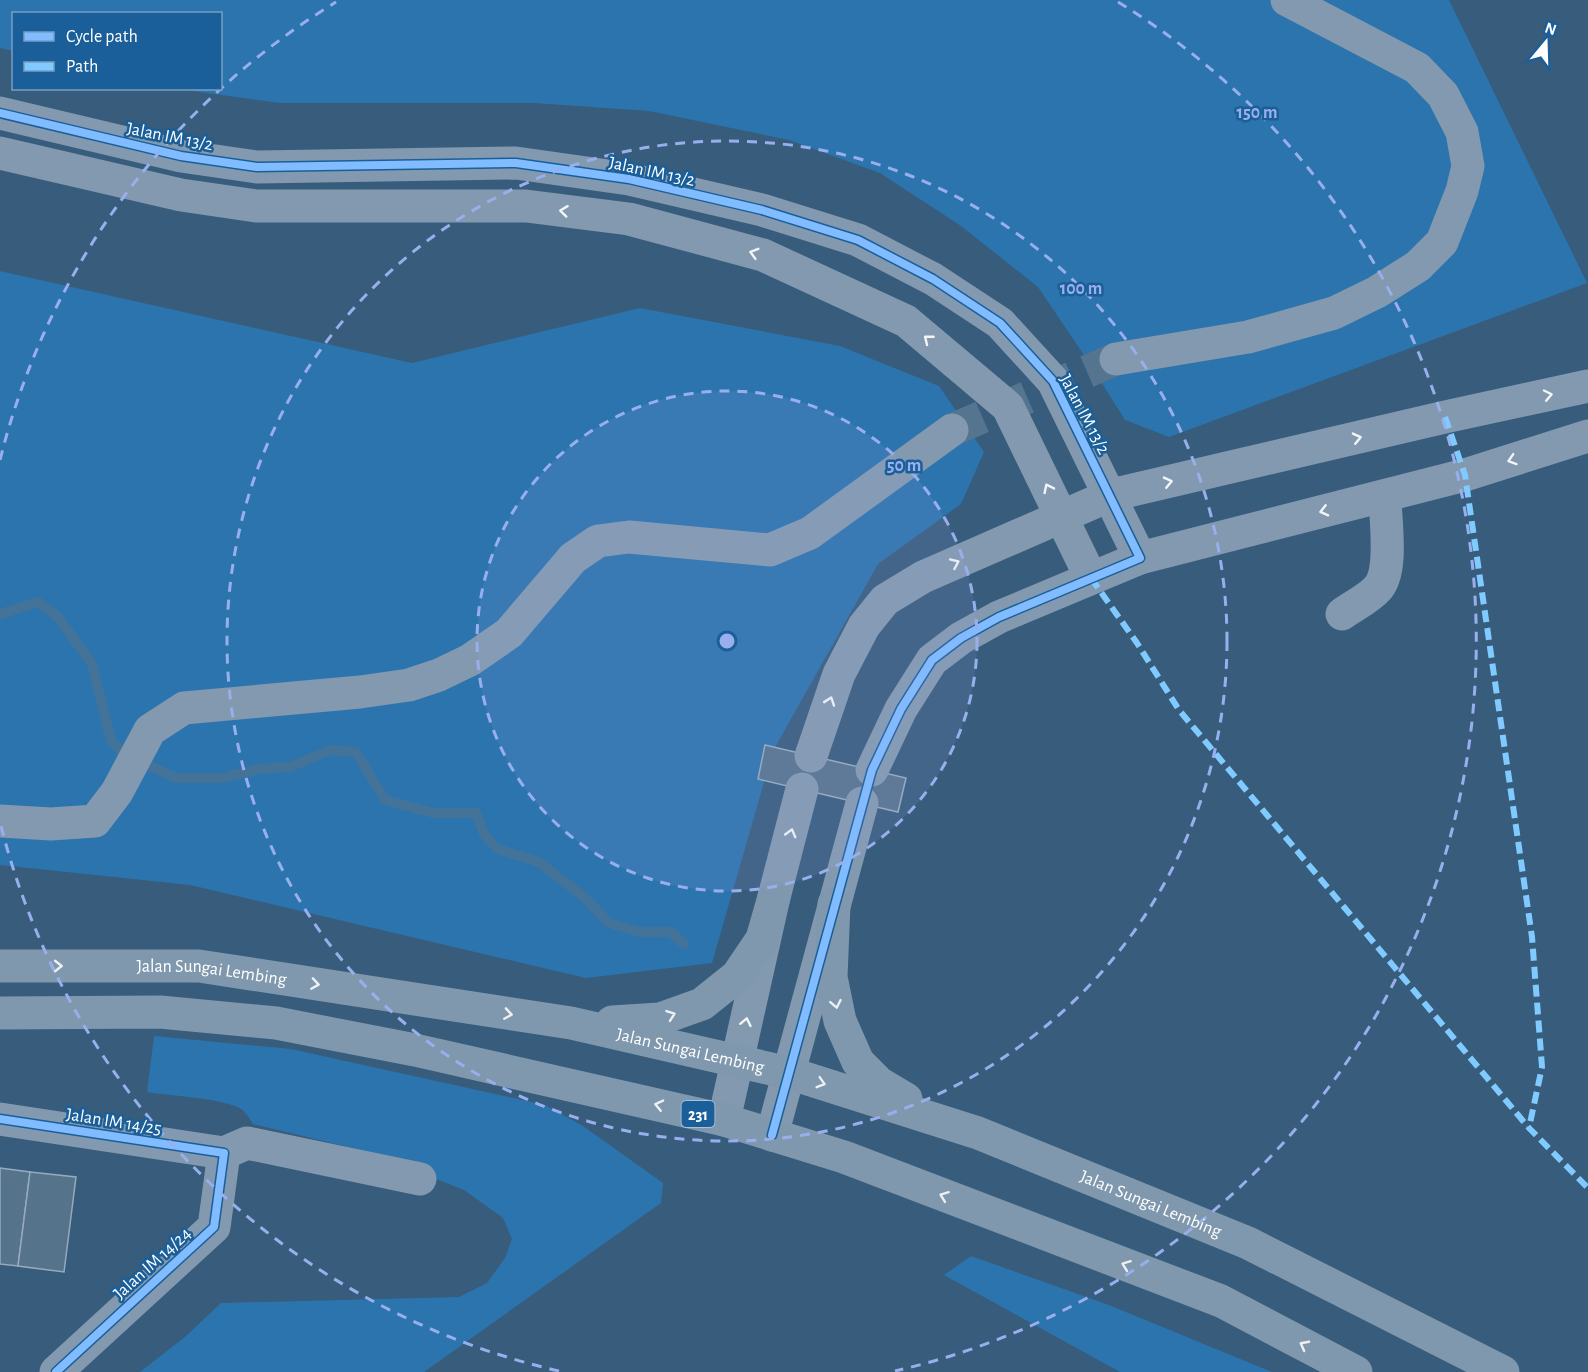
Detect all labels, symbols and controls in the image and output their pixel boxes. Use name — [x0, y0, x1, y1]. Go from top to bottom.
legend — [12, 12, 222, 90]
north arrow — [1516, 12, 1576, 72]
text: N — [1543, 19, 1558, 38]
text: Cycle path — [66, 28, 138, 46]
text: Path — [66, 58, 98, 76]
text: 150 m — [1237, 104, 1277, 122]
street label: Jalan IM 13/2 — [125, 120, 214, 154]
street label: Jalan IM 13/2 — [607, 154, 696, 190]
one-way arrow — [559, 205, 569, 217]
one-way arrow — [749, 248, 760, 260]
text: 100 m — [1060, 280, 1102, 298]
one-way arrow — [924, 335, 935, 346]
street label: Jalan IM 13/2 — [1056, 372, 1113, 457]
one-way arrow — [1542, 389, 1552, 402]
one-way arrow — [1352, 432, 1362, 445]
one-way arrow — [1507, 453, 1518, 465]
text: 50 m — [887, 457, 921, 475]
one-way arrow — [1162, 476, 1172, 489]
one-way arrow — [1043, 483, 1055, 494]
one-way arrow — [1319, 504, 1329, 517]
one-way arrow — [949, 558, 960, 570]
centre of rings — [717, 631, 737, 651]
one-way arrow — [822, 696, 835, 706]
one-way arrow — [783, 828, 796, 838]
street label: Jalan Sungai Lembing — [136, 958, 288, 989]
one-way arrow — [54, 960, 63, 972]
one-way arrow — [310, 977, 320, 989]
one-way arrow — [829, 999, 842, 1009]
one-way arrow — [503, 1007, 512, 1019]
one-way arrow — [665, 1010, 676, 1023]
one-way arrow — [739, 1018, 752, 1028]
street label: Jalan Sungai Lembing — [615, 1026, 766, 1077]
one-way arrow — [815, 1076, 826, 1088]
one-way arrow — [654, 1100, 664, 1113]
road number: 231 — [682, 1101, 714, 1127]
street label: Jalan IM 14/25 — [65, 1106, 163, 1138]
street label: Jalan Sungai Lembing — [1077, 1168, 1224, 1241]
one-way arrow — [939, 1190, 950, 1203]
street label: Jalan IM 14/24 — [111, 1224, 195, 1303]
one-way arrow — [1122, 1260, 1133, 1272]
one-way arrow — [1300, 1341, 1310, 1352]

